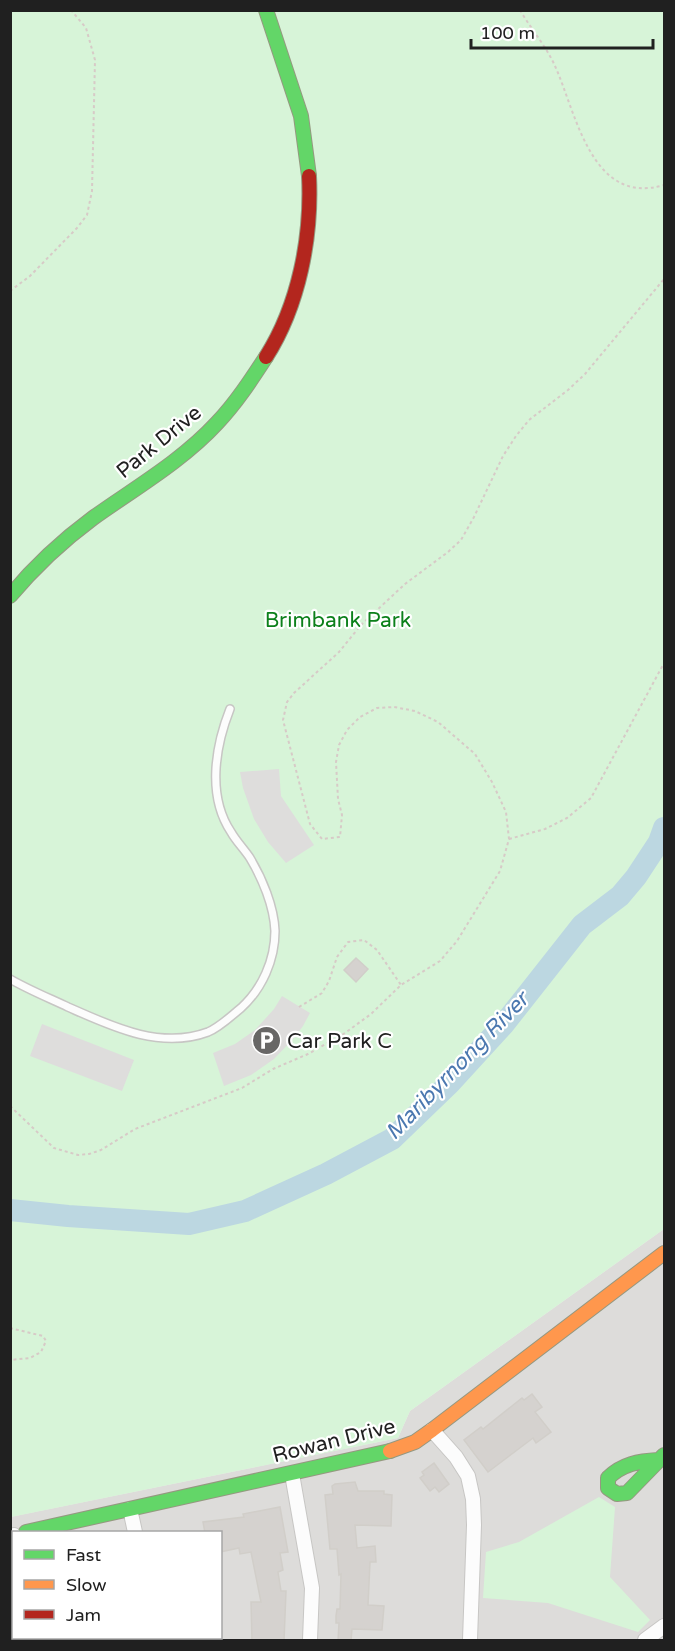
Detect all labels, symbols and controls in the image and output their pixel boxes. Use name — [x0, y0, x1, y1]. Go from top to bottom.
scale bar — [471, 12, 652, 50]
text: 100 m — [480, 22, 535, 44]
street label: Park Drive — [111, 400, 207, 484]
park label: Brimbank Park — [265, 608, 411, 633]
water label: Maribyrnong River — [380, 985, 536, 1145]
parking icon: Car Park C — [250, 1025, 282, 1057]
place label: Car Park C — [287, 1029, 392, 1054]
street label: Rowan Drive — [270, 1414, 398, 1468]
legend — [12, 1531, 222, 1639]
text: Fast — [66, 1544, 101, 1566]
text: Slow — [66, 1574, 107, 1596]
text: Jam — [66, 1604, 101, 1626]

